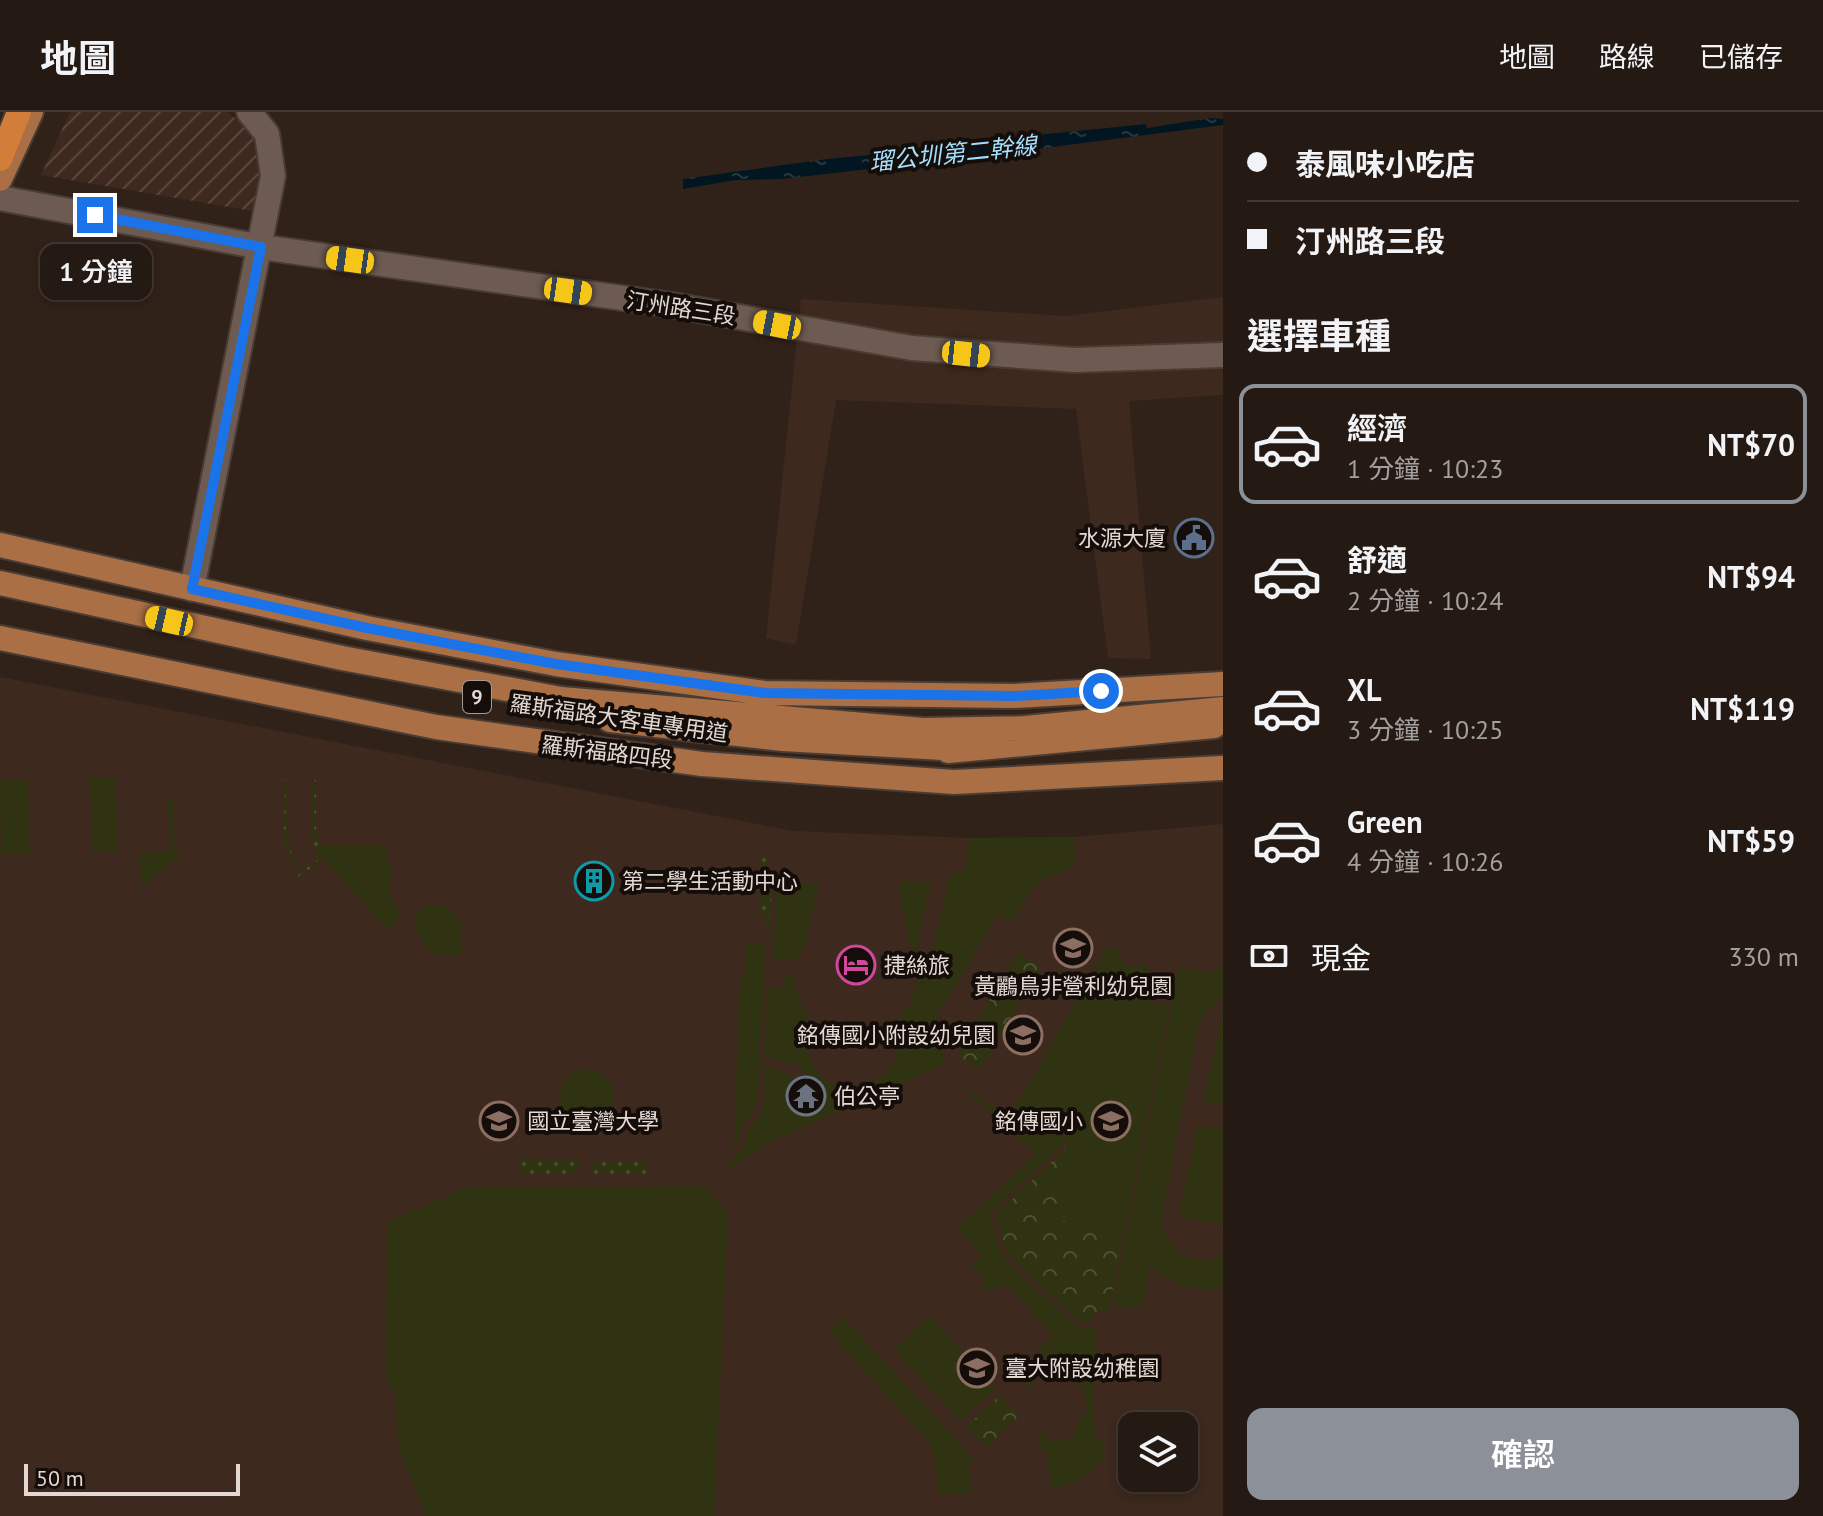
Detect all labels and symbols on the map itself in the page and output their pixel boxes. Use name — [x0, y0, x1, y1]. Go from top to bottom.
water label: 瑠公圳第二幹線 — [868, 129, 1041, 178]
route end — [77, 197, 113, 233]
callout: 1 分鐘 — [39, 243, 151, 299]
car — [325, 245, 375, 275]
car — [543, 276, 593, 306]
street label: 汀州路三段 — [624, 286, 738, 330]
car — [751, 309, 803, 341]
car — [941, 340, 991, 368]
public building icon: 水源大廈 — [1173, 517, 1215, 559]
place label: 水源大廈 — [1078, 524, 1166, 552]
car — [143, 604, 195, 638]
route start — [1083, 673, 1119, 709]
road number: 9 — [463, 681, 491, 713]
street label: 羅斯福路大客車專用道 — [508, 689, 730, 747]
street label: 羅斯福路四段 — [540, 730, 674, 774]
building icon: 第二學生活動中心 — [573, 860, 615, 902]
place label: 第二學生活動中心 — [622, 867, 798, 895]
school or university icon: 黃鸝鳥非營利幼兒園 — [1052, 927, 1094, 969]
hotel icon: 捷絲旅 — [835, 944, 877, 986]
place label: 捷絲旅 — [884, 951, 950, 979]
place label: 黃鸝鳥非營利幼兒園 — [974, 972, 1172, 1000]
school or university icon: 銘傳國小附設幼兒園 — [1002, 1014, 1044, 1056]
place label: 銘傳國小附設幼兒園 — [797, 1021, 995, 1049]
temple icon: 伯公亭 — [785, 1075, 827, 1117]
place label: 伯公亭 — [834, 1082, 900, 1110]
school or university icon: 國立臺灣大學 — [478, 1100, 520, 1142]
school or university icon: 銘傳國小 — [1090, 1100, 1132, 1142]
place label: 國立臺灣大學 — [527, 1107, 659, 1135]
place label: 銘傳國小 — [995, 1107, 1083, 1135]
school or university icon: 臺大附設幼稚園 — [956, 1347, 998, 1389]
place label: 臺大附設幼稚園 — [1005, 1354, 1159, 1382]
scale bar — [24, 1460, 240, 1496]

